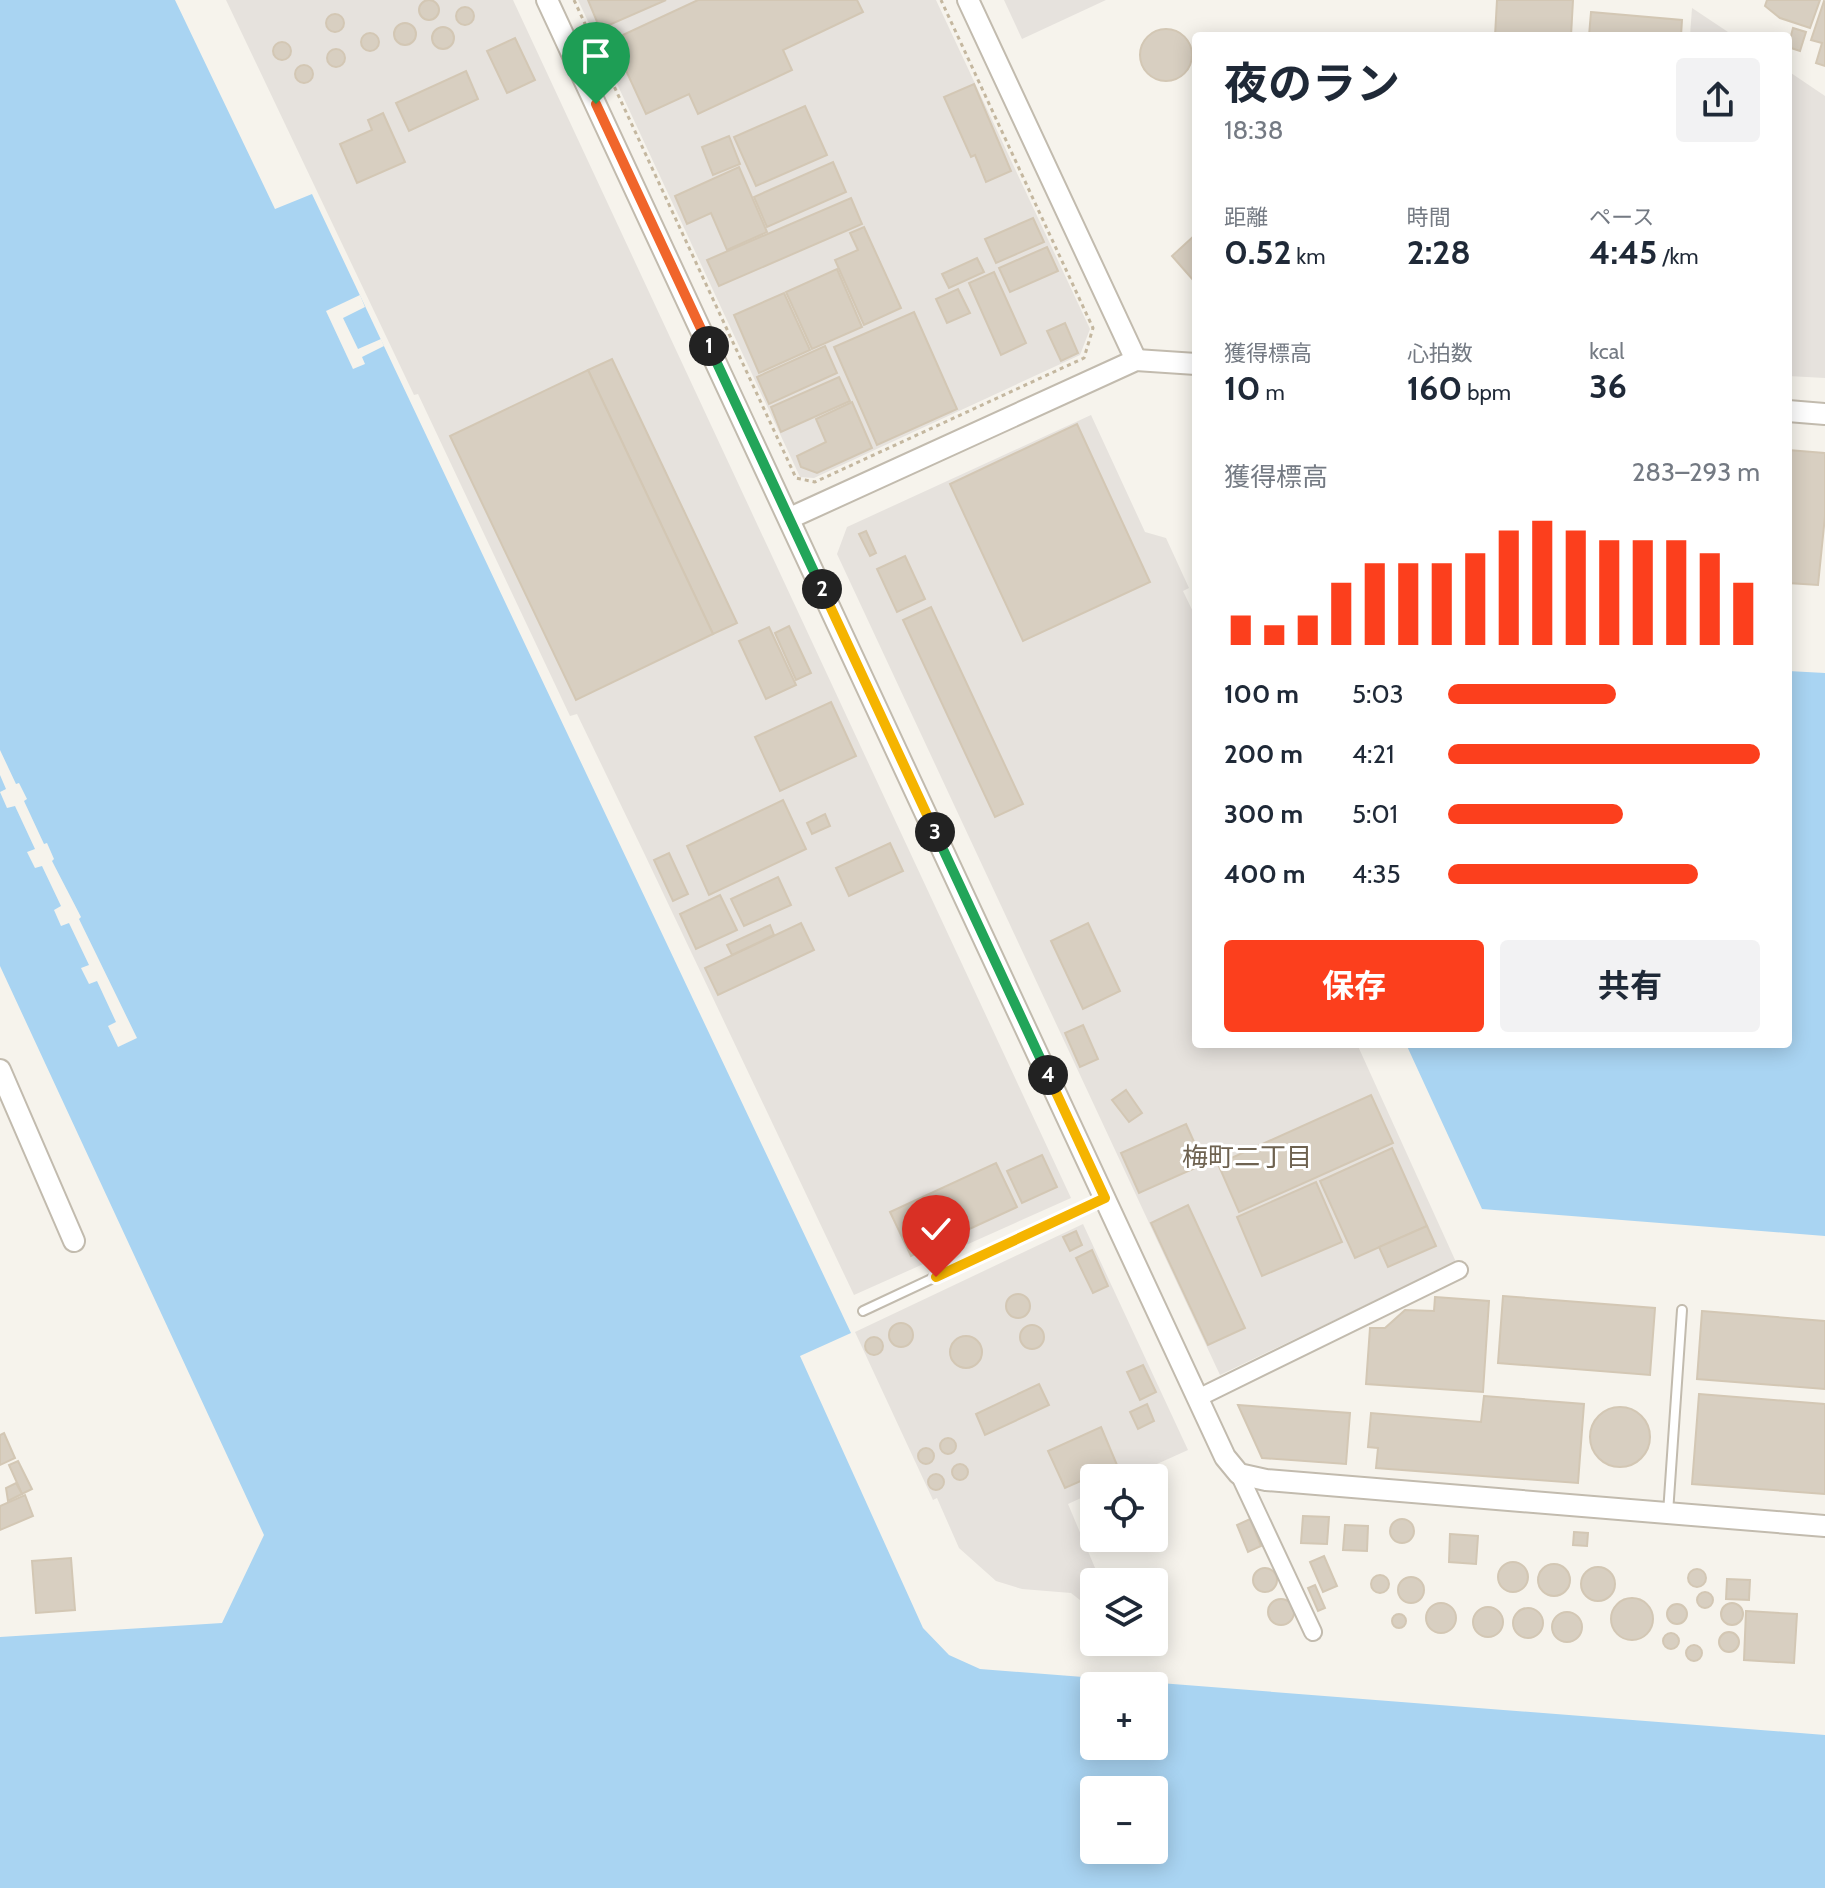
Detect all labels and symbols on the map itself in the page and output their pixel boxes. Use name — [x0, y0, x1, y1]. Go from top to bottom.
pin — [562, 22, 630, 104]
pin: 1 — [689, 326, 729, 366]
pin: 2 — [802, 569, 842, 609]
pin: 3 — [915, 812, 955, 852]
pin: 4 — [1028, 1055, 1068, 1095]
district label: 梅町二丁目 — [1182, 1141, 1312, 1173]
pin — [902, 1195, 970, 1277]

